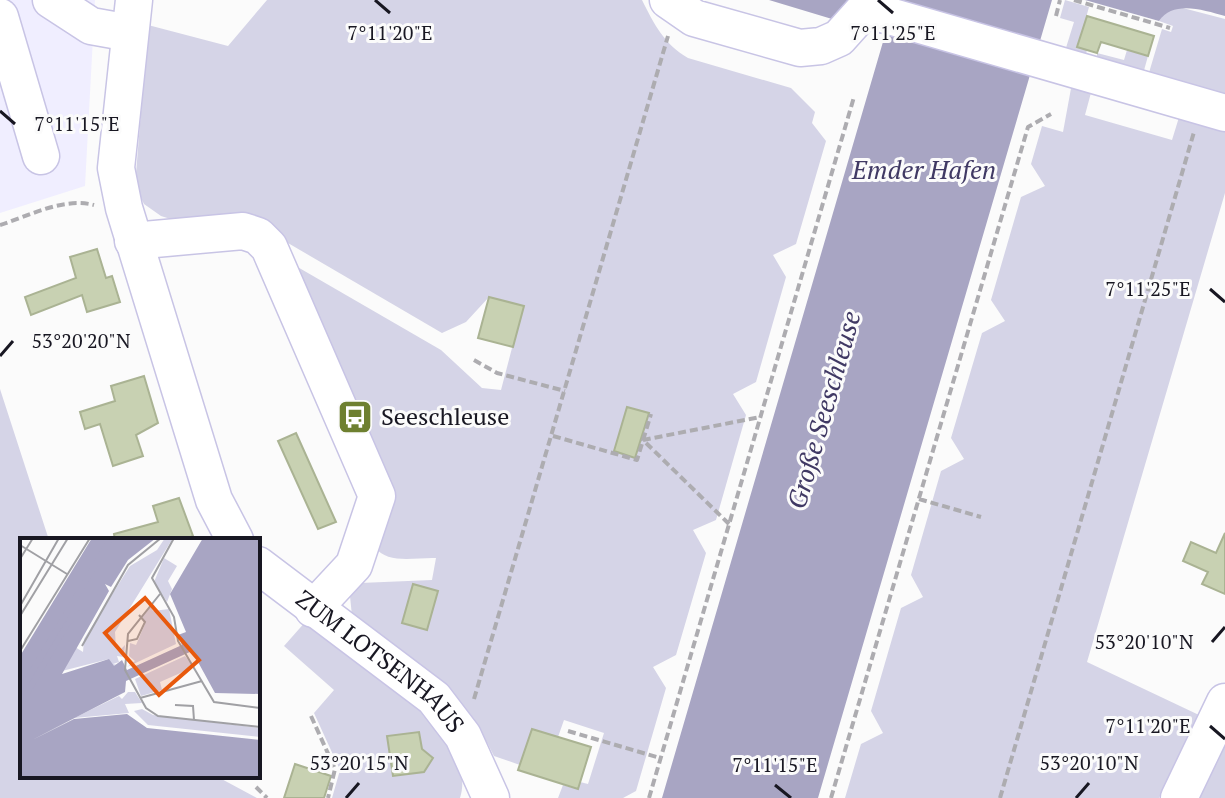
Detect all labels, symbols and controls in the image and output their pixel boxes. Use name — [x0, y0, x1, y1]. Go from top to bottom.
text: 7°11'20"E — [347, 19, 433, 46]
text: 7°11'25"E — [850, 19, 936, 46]
text: 7°11'15"E — [34, 110, 120, 137]
water label: Emder Hafen — [851, 152, 996, 186]
text: 7°11'25"E — [1105, 275, 1191, 302]
water label: Große Seeschleuse — [779, 307, 868, 513]
text: 53°20'20"N — [31, 327, 131, 354]
bus stop icon: Seeschleuse — [336, 398, 374, 436]
place label: Seeschleuse — [381, 400, 509, 432]
inset map — [20, 538, 260, 778]
street label: ZUM LOTSENHAUS — [290, 582, 472, 739]
text: 53°20'10"N — [1094, 628, 1194, 655]
text: 7°11'20"E — [1105, 712, 1191, 739]
text: 53°20'15"N — [309, 749, 409, 776]
text: 53°20'10"N — [1039, 749, 1139, 776]
text: 7°11'15"E — [732, 751, 818, 778]

